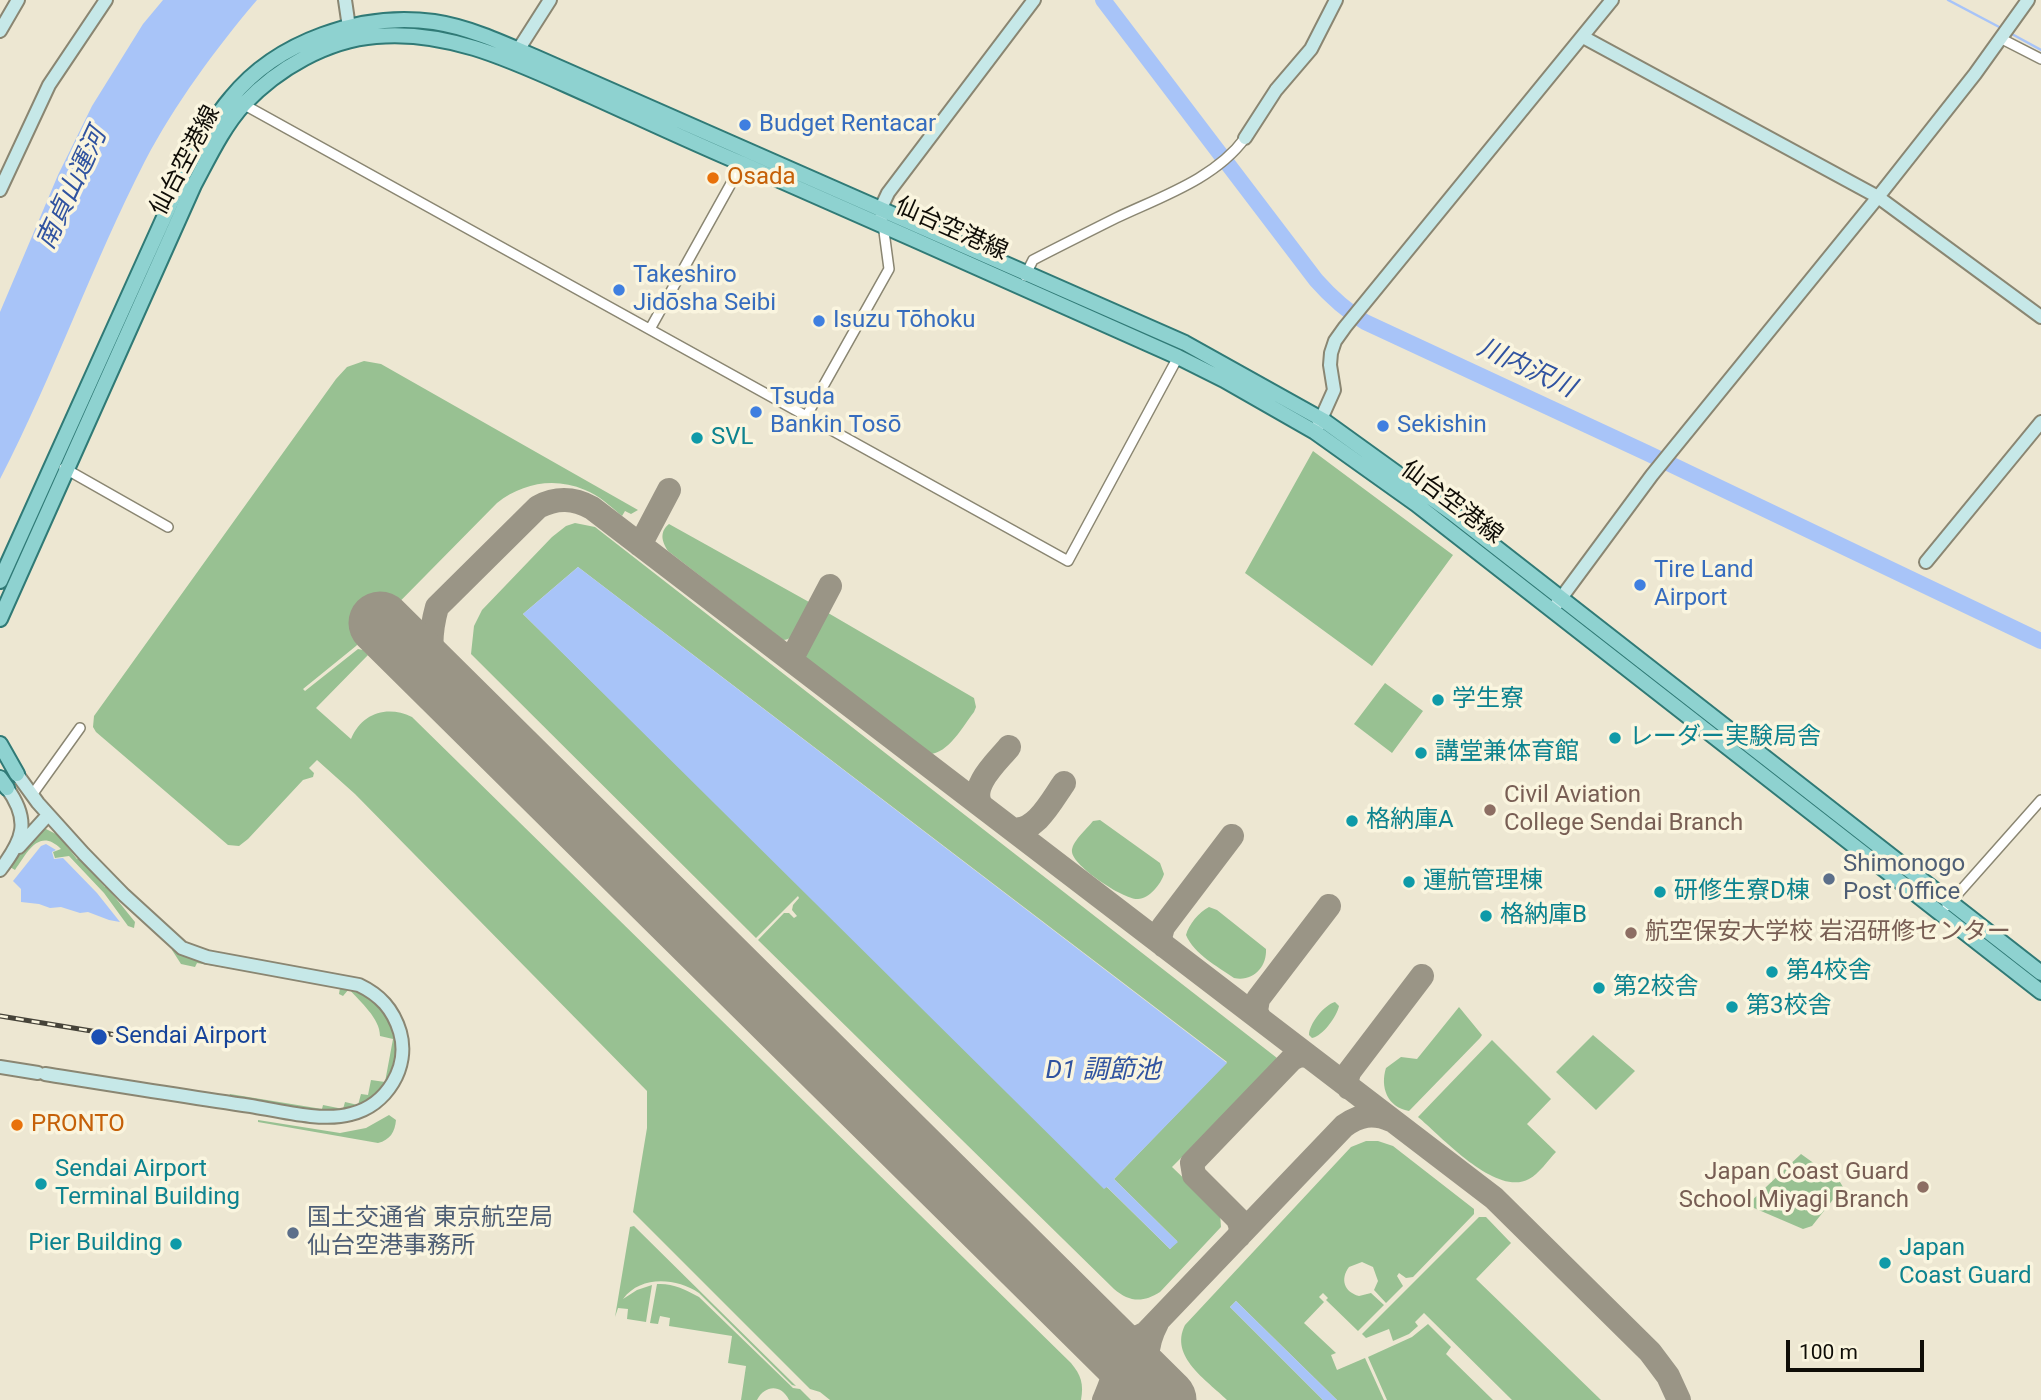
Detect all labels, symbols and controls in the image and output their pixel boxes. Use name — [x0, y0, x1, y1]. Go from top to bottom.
street label: 仙台空港線 — [145, 101, 227, 221]
place label: Budget Rentacar — [759, 111, 936, 139]
marker: Budget Rentacar — [737, 117, 753, 133]
water label: 南貞山運河 — [31, 123, 115, 255]
place label: Osada — [727, 164, 796, 192]
marker: Osada — [705, 170, 721, 186]
street label: 仙台空港線 — [890, 192, 1012, 268]
place label: Takeshiro Jidōsha Seibi — [633, 262, 776, 318]
marker: Takeshiro Jidōsha Seibi — [611, 282, 627, 298]
place label: Isuzu Tōhoku — [833, 307, 975, 335]
marker: Isuzu Tōhoku — [811, 313, 827, 329]
water label: 川内沢川 — [1472, 333, 1580, 405]
place label: Tsuda Bankin Tosō — [770, 384, 901, 440]
marker: Tsuda Bankin Tosō — [748, 404, 764, 420]
place label: Sekishin — [1397, 412, 1487, 440]
marker: Sekishin — [1375, 418, 1391, 434]
place label: SVL — [711, 424, 753, 452]
marker: SVL — [689, 430, 705, 446]
street label: 仙台空港線 — [1394, 455, 1508, 551]
place label: Tire Land Airport — [1654, 557, 1754, 613]
marker: Tire Land Airport — [1632, 577, 1648, 593]
place label: 学生寮 — [1452, 686, 1524, 714]
marker: 学生寮 — [1430, 692, 1446, 708]
place label: レーダー実験局舎 — [1629, 724, 1821, 752]
marker: レーダー実験局舎 — [1607, 730, 1623, 746]
place label: 講堂兼体育館 — [1435, 739, 1579, 767]
marker: 講堂兼体育館 — [1413, 745, 1429, 761]
place label: Civil Aviation College Sendai Branch — [1504, 782, 1743, 838]
marker: Civil Aviation College Sendai Branch — [1482, 802, 1498, 818]
place label: 格納庫A — [1366, 807, 1454, 835]
marker: 格納庫A — [1344, 813, 1360, 829]
place label: Shimonogo Post Office — [1843, 851, 1965, 907]
place label: 運航管理棟 — [1423, 868, 1543, 896]
marker: Shimonogo Post Office — [1821, 871, 1837, 887]
marker: 運航管理棟 — [1401, 874, 1417, 890]
place label: 研修生寮D棟 — [1674, 878, 1810, 906]
marker: 研修生寮D棟 — [1652, 884, 1668, 900]
place label: 格納庫B — [1500, 902, 1587, 930]
marker: 格納庫B — [1478, 908, 1494, 924]
place label: 航空保安大学校 岩沼研修センター — [1645, 919, 2011, 947]
marker: 航空保安大学校 岩沼研修センター — [1623, 925, 1639, 941]
place label: 第4校舎 — [1786, 958, 1871, 986]
marker: 第4校舎 — [1764, 964, 1780, 980]
place label: 第2校舎 — [1613, 974, 1698, 1002]
marker: 第2校舎 — [1591, 980, 1607, 996]
place label: 第3校舎 — [1746, 993, 1831, 1021]
marker: 第3校舎 — [1724, 999, 1740, 1015]
place label: Sendai Airport — [115, 1023, 267, 1051]
marker: Sendai Airport — [89, 1027, 109, 1047]
water label: D1 調節池 — [1045, 1055, 1161, 1087]
place label: PRONTO — [31, 1111, 125, 1139]
marker: PRONTO — [9, 1117, 25, 1133]
place label: Sendai Airport Terminal Building — [55, 1156, 240, 1212]
place label: Japan Coast Guard School Miyagi Branch — [1679, 1159, 1909, 1215]
marker: Sendai Airport Terminal Building — [33, 1176, 49, 1192]
marker: Japan Coast Guard School Miyagi Branch — [1915, 1179, 1931, 1195]
place label: 国土交通省 東京航空局 仙台空港事務所 — [307, 1205, 553, 1261]
marker: 国土交通省 東京航空局 仙台空港事務所 — [285, 1225, 301, 1241]
place label: Pier Building — [28, 1230, 162, 1258]
place label: Japan Coast Guard — [1899, 1235, 2032, 1291]
marker: Pier Building — [168, 1236, 184, 1252]
marker: Japan Coast Guard — [1877, 1255, 1893, 1271]
scale bar — [1789, 1326, 1927, 1370]
text: 100 m — [1799, 1340, 1858, 1364]

